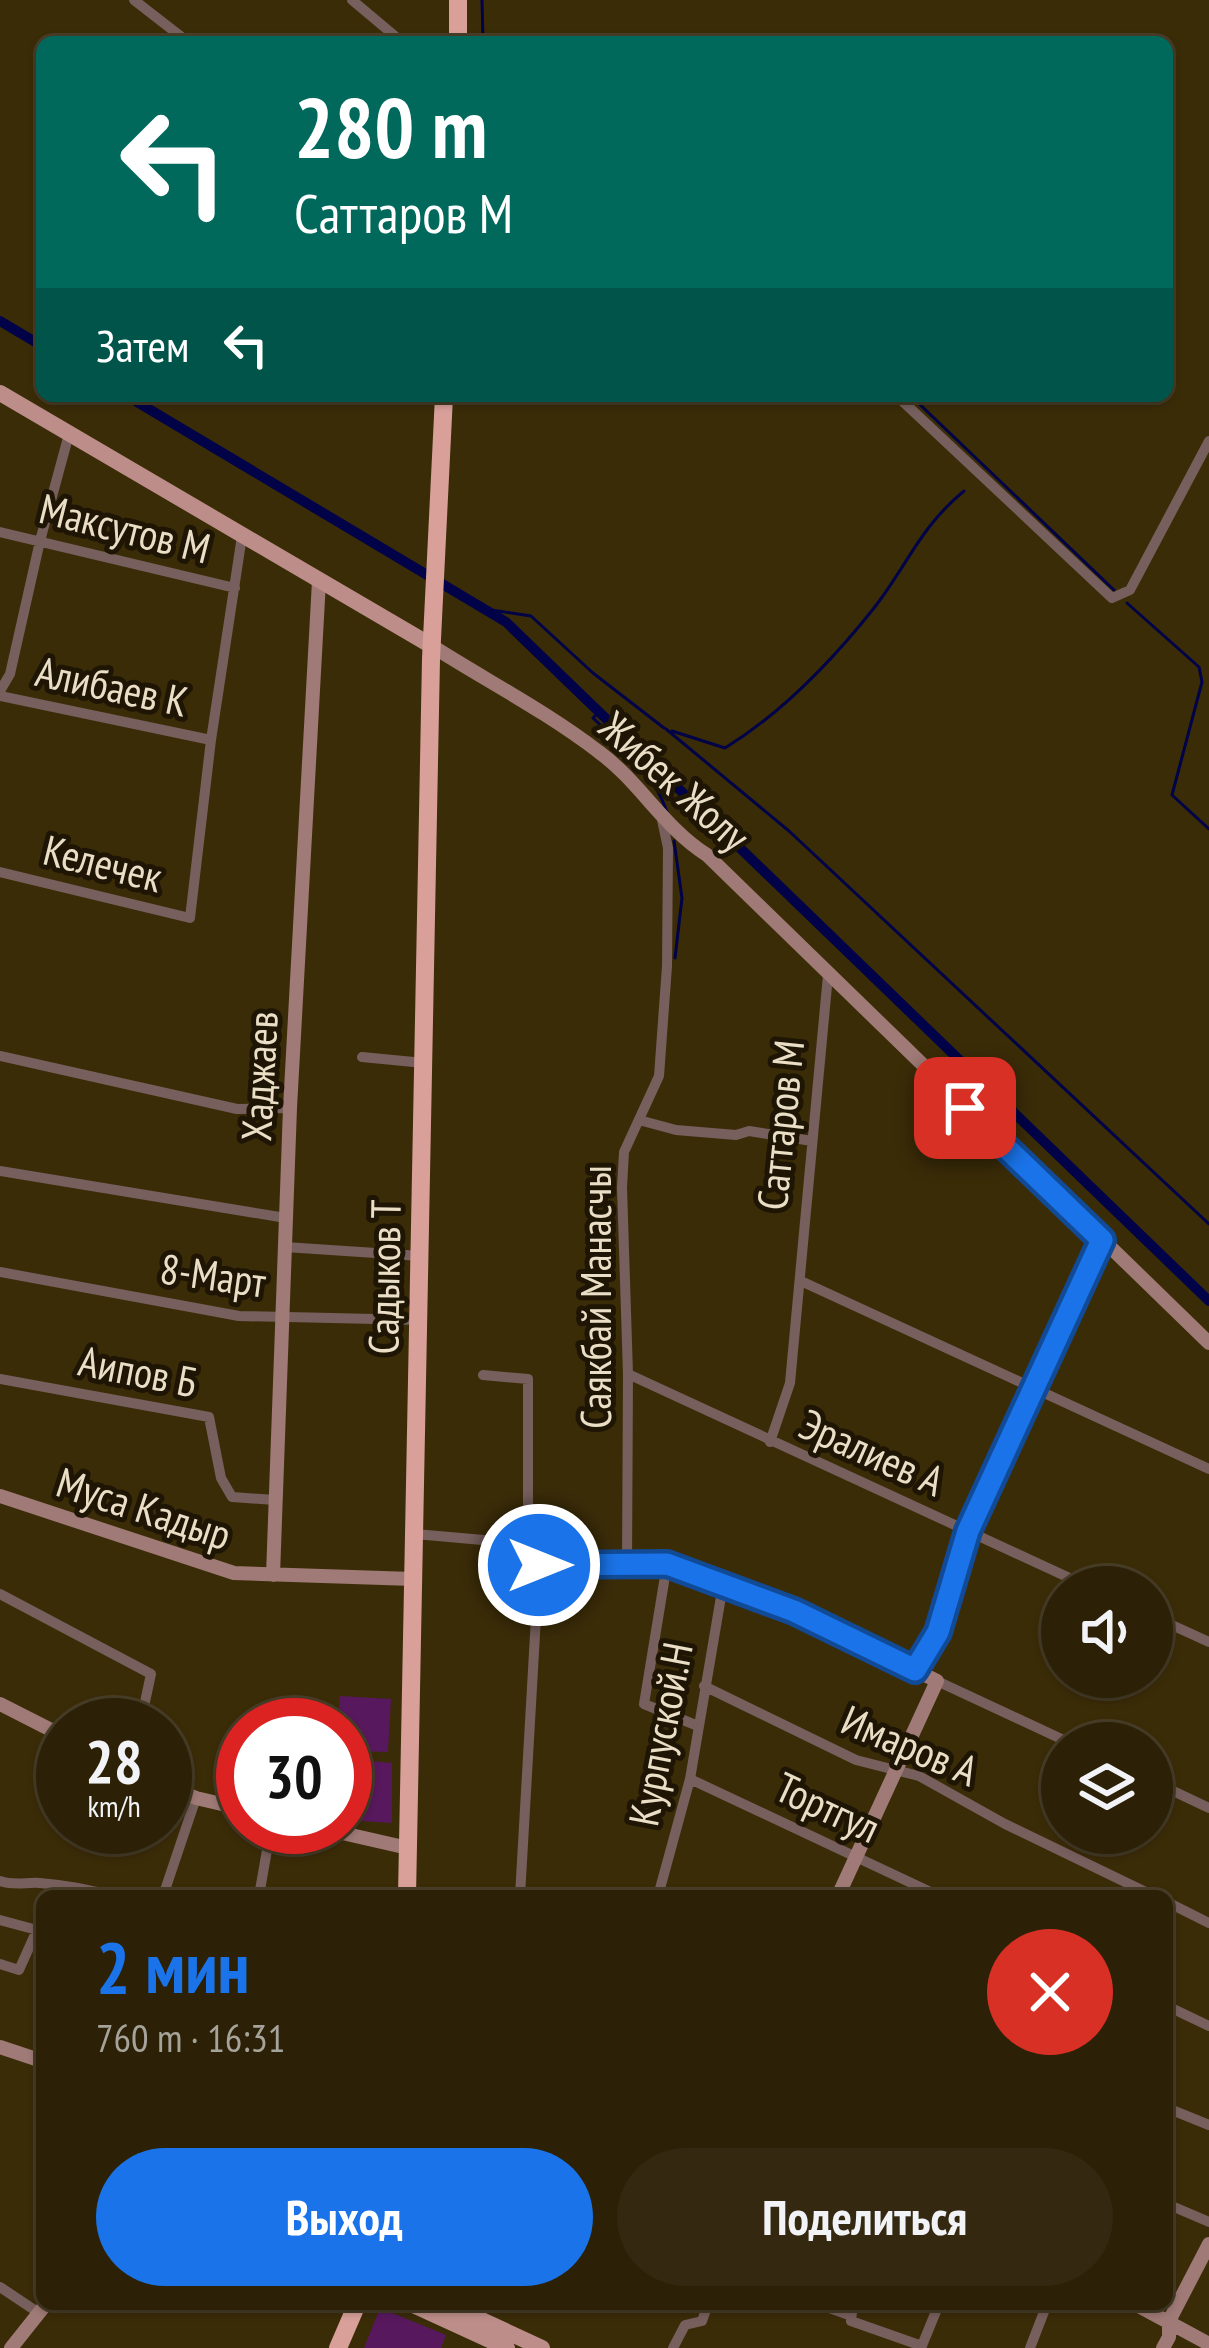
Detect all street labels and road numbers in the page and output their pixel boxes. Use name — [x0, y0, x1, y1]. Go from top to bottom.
street label: Максутов М — [34, 480, 216, 576]
street label: Алибаев К — [31, 643, 193, 729]
street label: Жибек Жолу — [588, 698, 762, 863]
street label: Келечек — [38, 822, 168, 904]
street label: Хаджаев — [228, 1010, 290, 1142]
street label: Саттаров М — [744, 1037, 816, 1213]
street label: Саякбай Манасчы — [568, 1165, 623, 1429]
street label: Садыков Т — [355, 1199, 413, 1355]
street label: 8-Март — [157, 1240, 270, 1310]
street label: Аипов Б — [74, 1333, 202, 1409]
street label: Эралиев А — [791, 1396, 953, 1508]
street label: Муса Кадыр — [50, 1454, 238, 1562]
street label: Курпуской.Н — [615, 1638, 705, 1830]
street label: Имаров А — [834, 1692, 986, 1798]
street label: Тортгул — [767, 1759, 889, 1855]

